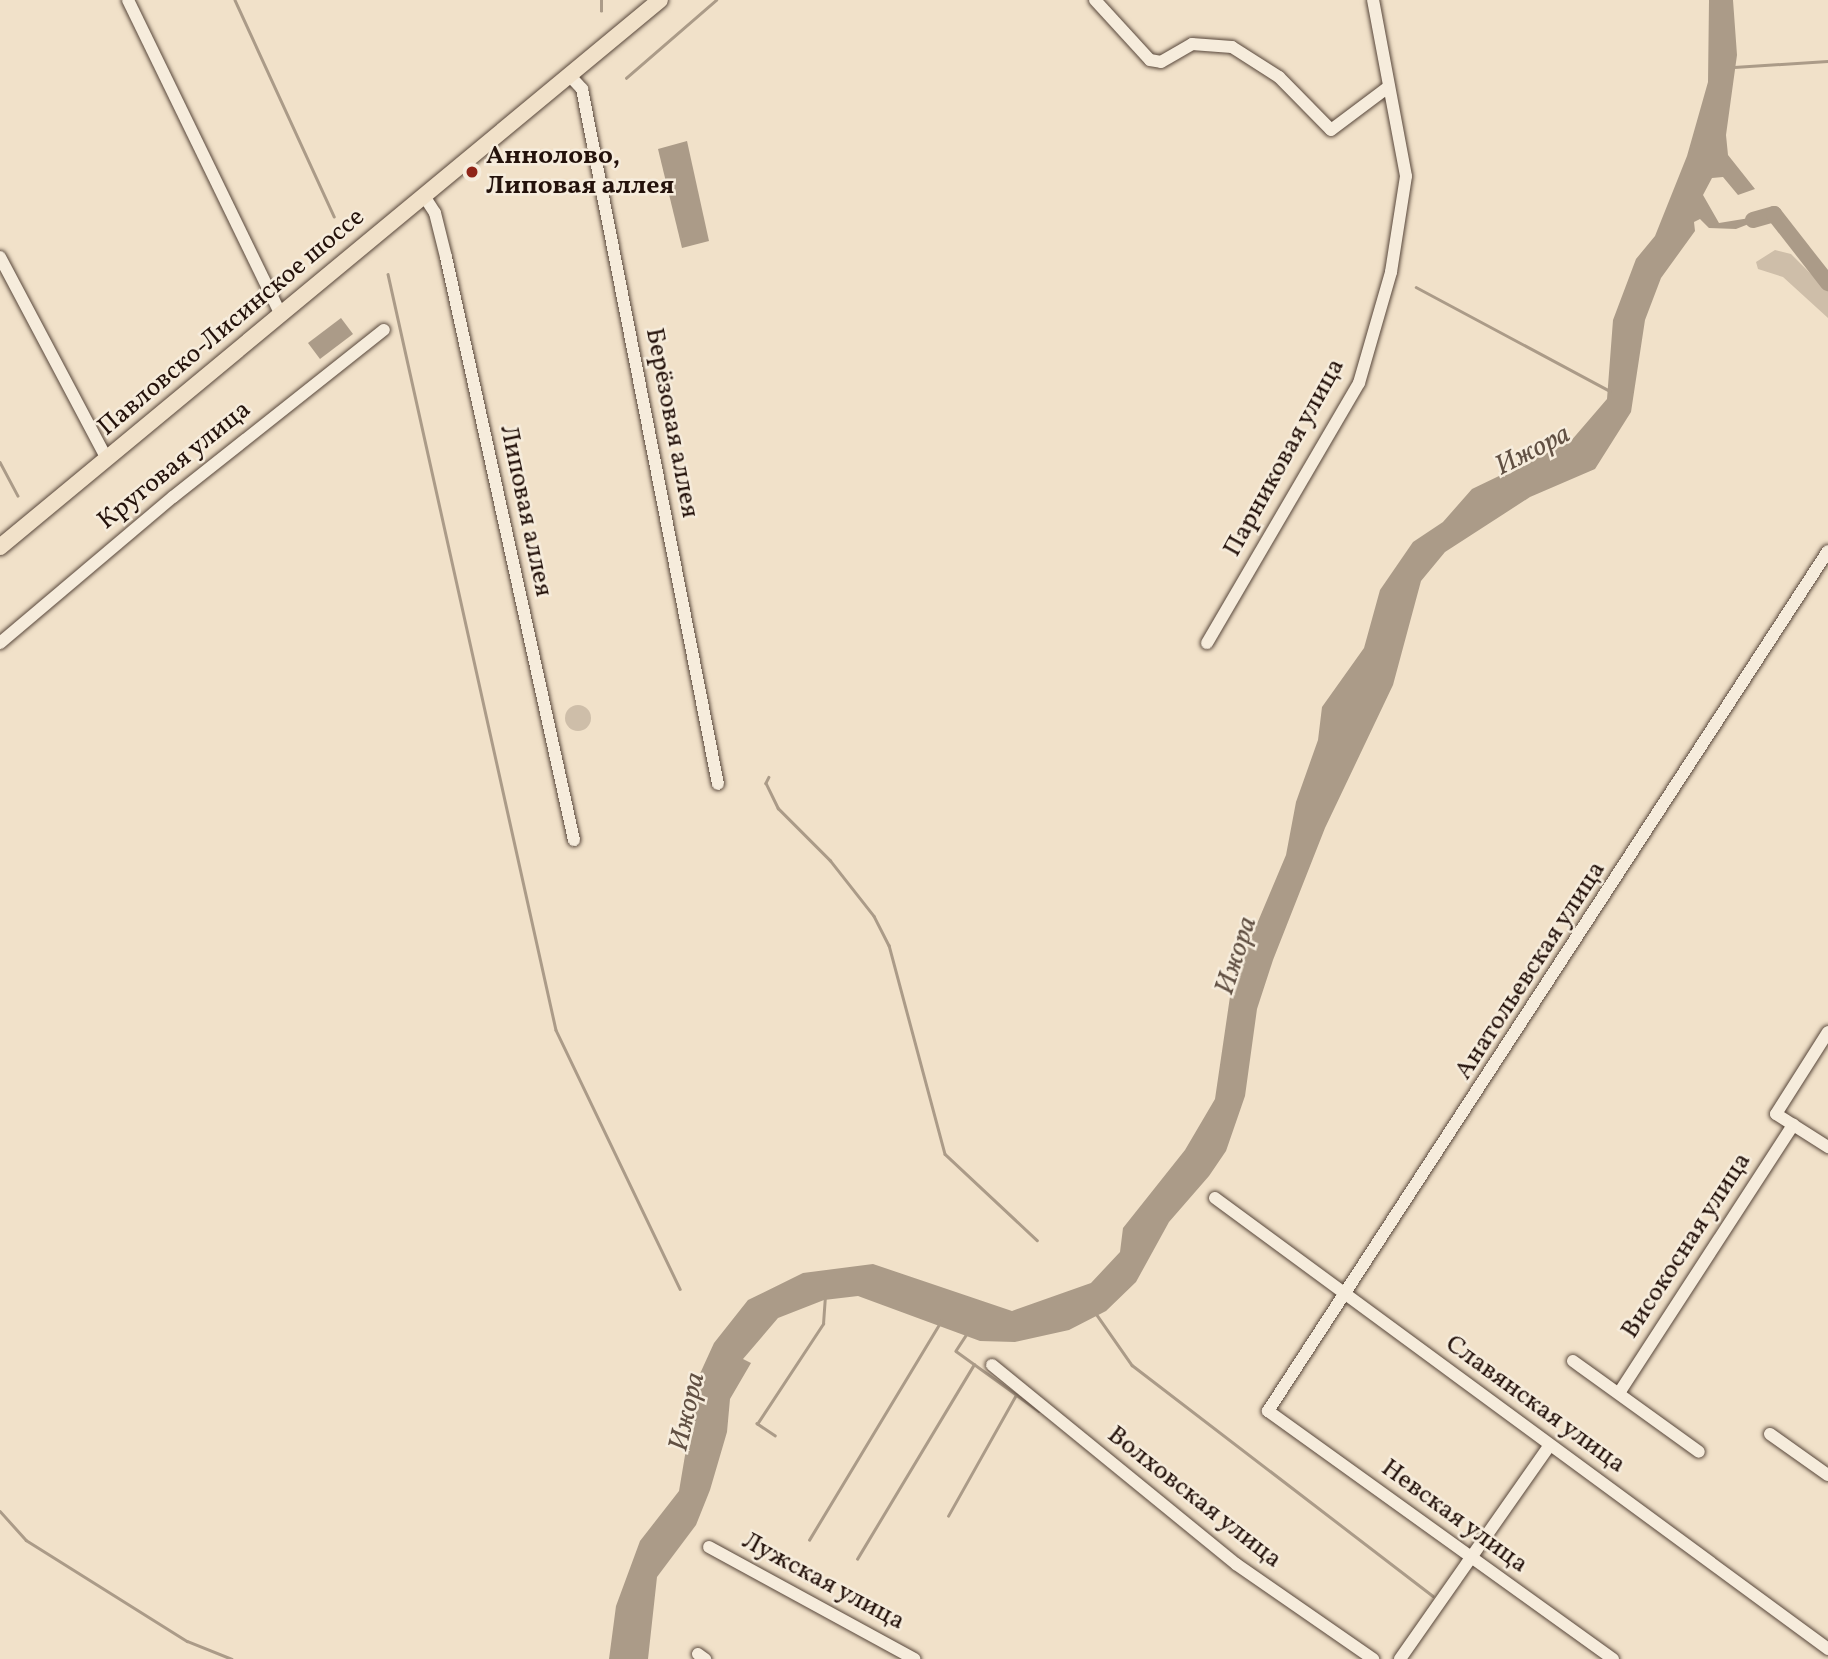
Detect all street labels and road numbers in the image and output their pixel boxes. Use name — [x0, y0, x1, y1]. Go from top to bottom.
street label: Павловско-Лисинское шоссе — [92, 202, 372, 444]
street label: Берёзовая аллея — [637, 325, 705, 521]
street label: Парниковая улица — [1217, 353, 1353, 563]
street label: Круговая улица — [92, 395, 258, 537]
street label: Липовая аллея — [492, 422, 558, 600]
street label: Анатольевская улица — [1449, 856, 1613, 1086]
street label: Високосная улица — [1615, 1147, 1759, 1345]
street label: Славянская улица — [1438, 1329, 1632, 1481]
street label: Волховская улица — [1100, 1420, 1288, 1576]
street label: Невская улица — [1374, 1453, 1534, 1581]
street label: Лужская улица — [736, 1526, 910, 1638]

